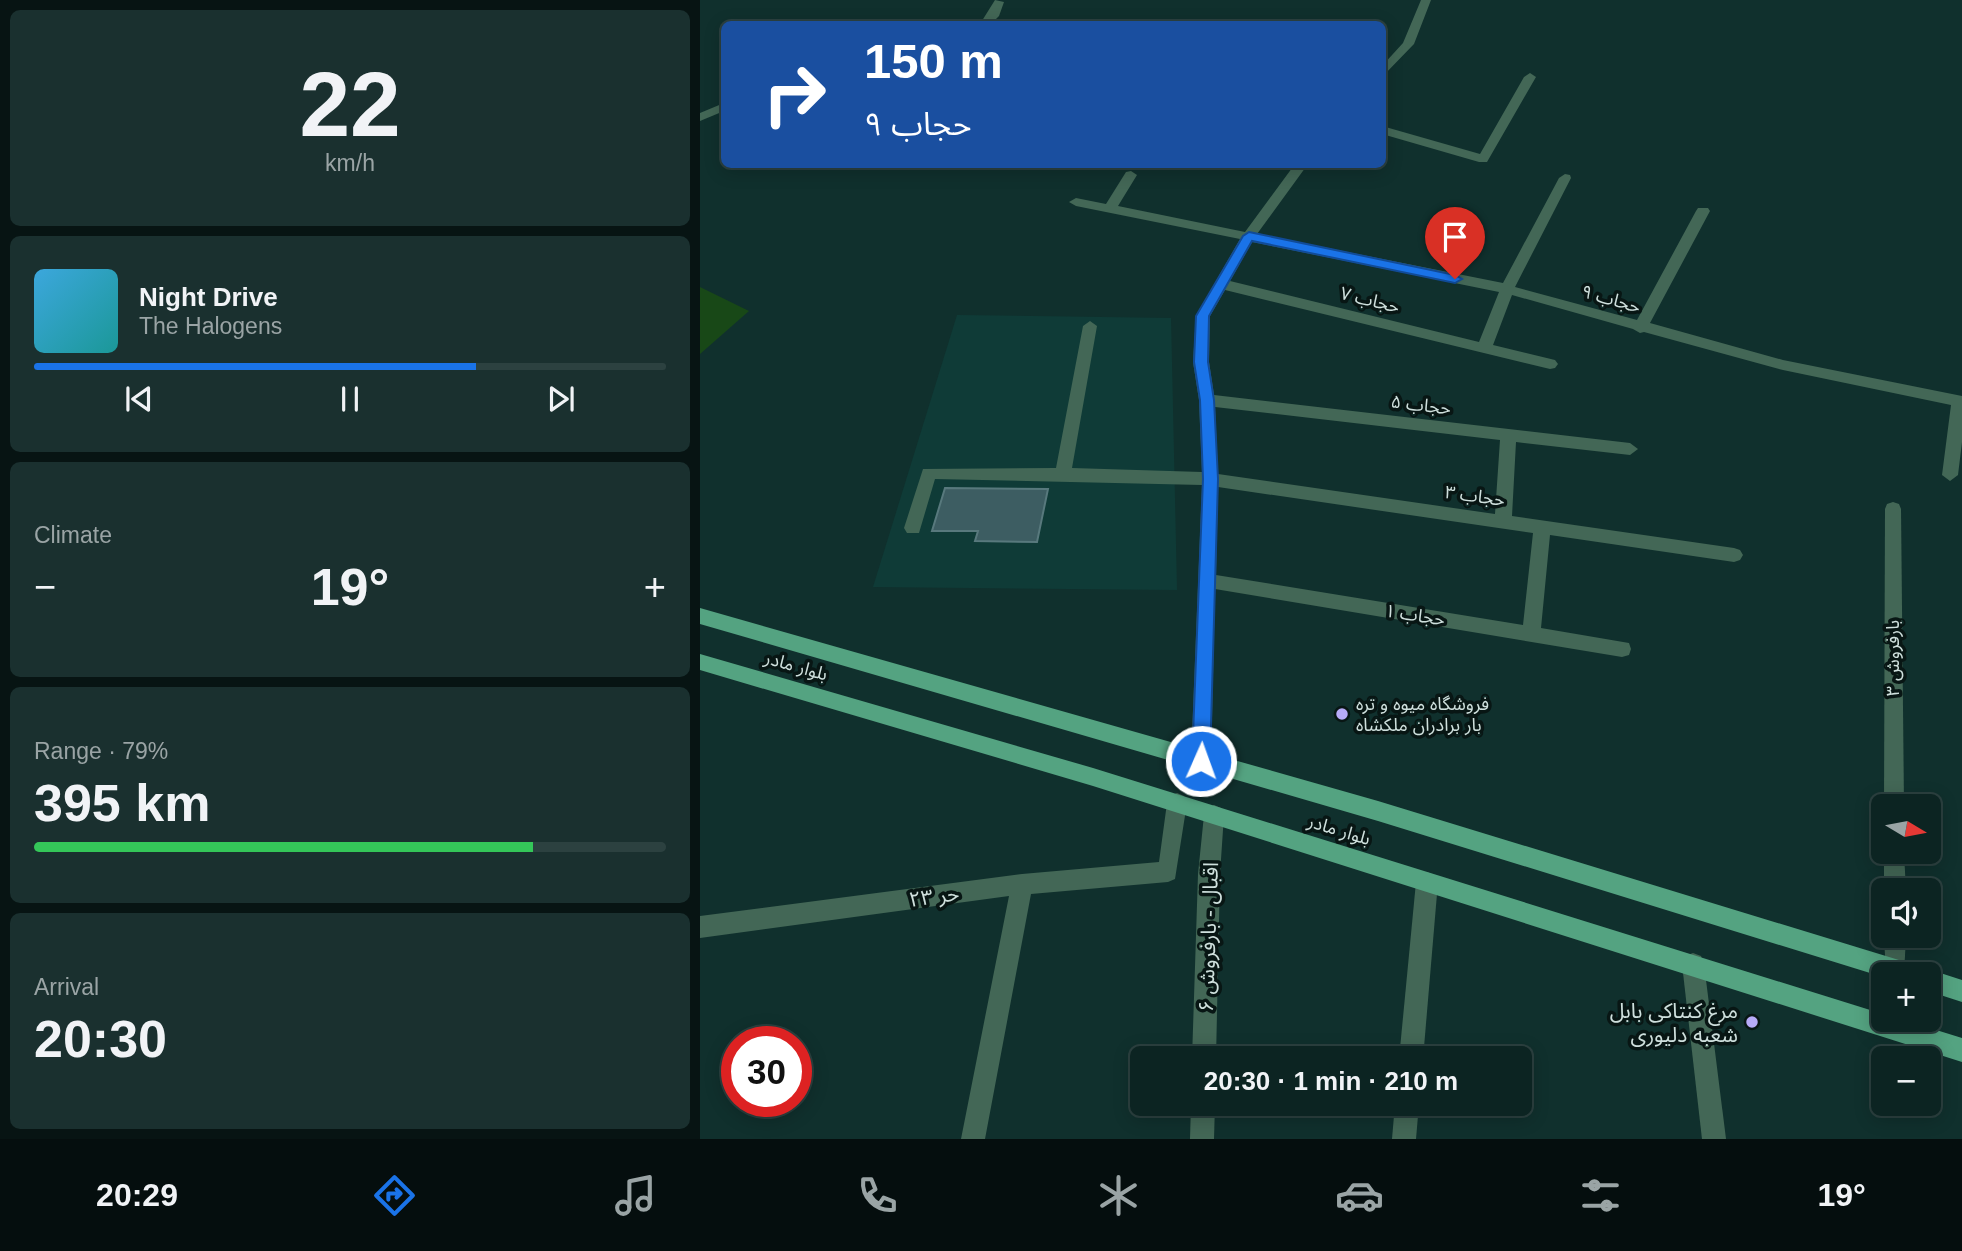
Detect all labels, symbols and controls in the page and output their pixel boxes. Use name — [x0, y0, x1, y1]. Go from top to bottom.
text: 150 m — [864, 34, 1003, 88]
icon: right — [749, 49, 840, 140]
text: 22 — [299, 54, 401, 155]
text: حجاب ۹ — [864, 106, 972, 142]
text: km/h — [325, 150, 375, 176]
pin — [1425, 207, 1485, 279]
icon: arrive — [1436, 218, 1474, 256]
street label: حجاب ۹ — [1579, 281, 1643, 317]
text: Night Drive — [139, 282, 278, 312]
street label: حجاب ۷ — [1338, 283, 1402, 317]
text: The Halogens — [139, 313, 282, 339]
icon: previous — [120, 380, 158, 418]
icon: pause — [331, 380, 369, 418]
icon: next — [542, 380, 580, 418]
street label: حجاب ۵ — [1390, 391, 1452, 419]
street label: حجاب ۳ — [1444, 482, 1506, 510]
text: Climate — [34, 522, 112, 548]
text: 19° — [311, 558, 389, 616]
text: − — [34, 566, 56, 608]
text: + — [644, 566, 666, 608]
street label: حجاب ۱ — [1384, 600, 1446, 630]
street label: بارفروش ۳ — [1883, 620, 1904, 696]
street label: بلوار مادر — [761, 647, 830, 685]
place label: فروشگاه میوه و تره بار برادران ملکشاه — [1356, 694, 1489, 736]
marker: فروشگاه میوه و تره بار برادران ملکشاه — [1334, 706, 1350, 722]
position arrow — [1164, 724, 1238, 798]
text: Range · 79% — [34, 738, 168, 764]
text: 395 km — [34, 774, 210, 832]
north arrow — [1871, 794, 1941, 864]
map controls — [1871, 794, 1941, 1116]
street label: بلوار مادر — [1304, 811, 1373, 850]
street label: اقبال - بارفروش ۶ — [1194, 862, 1223, 1012]
button: sound — [1871, 878, 1941, 948]
street label: حر ۲۳ — [907, 881, 961, 912]
button: + — [1871, 962, 1941, 1032]
text: Arrival — [34, 974, 99, 1000]
place label: مرغ کنتاکی بابل شعبه دلیوری — [1610, 999, 1738, 1047]
text: 20:30 — [34, 1010, 167, 1068]
marker: مرغ کنتاکی بابل شعبه دلیوری — [1744, 1014, 1760, 1030]
speed limit sign: 30 — [721, 1026, 812, 1117]
button: − — [1871, 1046, 1941, 1116]
text: 20:30 · 1 min · 210 m — [1204, 1066, 1458, 1096]
icon: directions — [370, 1171, 419, 1220]
icon: music — [611, 1171, 660, 1220]
icon: phone — [853, 1171, 902, 1220]
icon: climate — [1094, 1171, 1143, 1220]
icon: car — [1335, 1171, 1384, 1220]
icon: filters — [1576, 1171, 1625, 1220]
text: 20:29 — [96, 1177, 178, 1213]
text: 19° — [1817, 1177, 1866, 1213]

